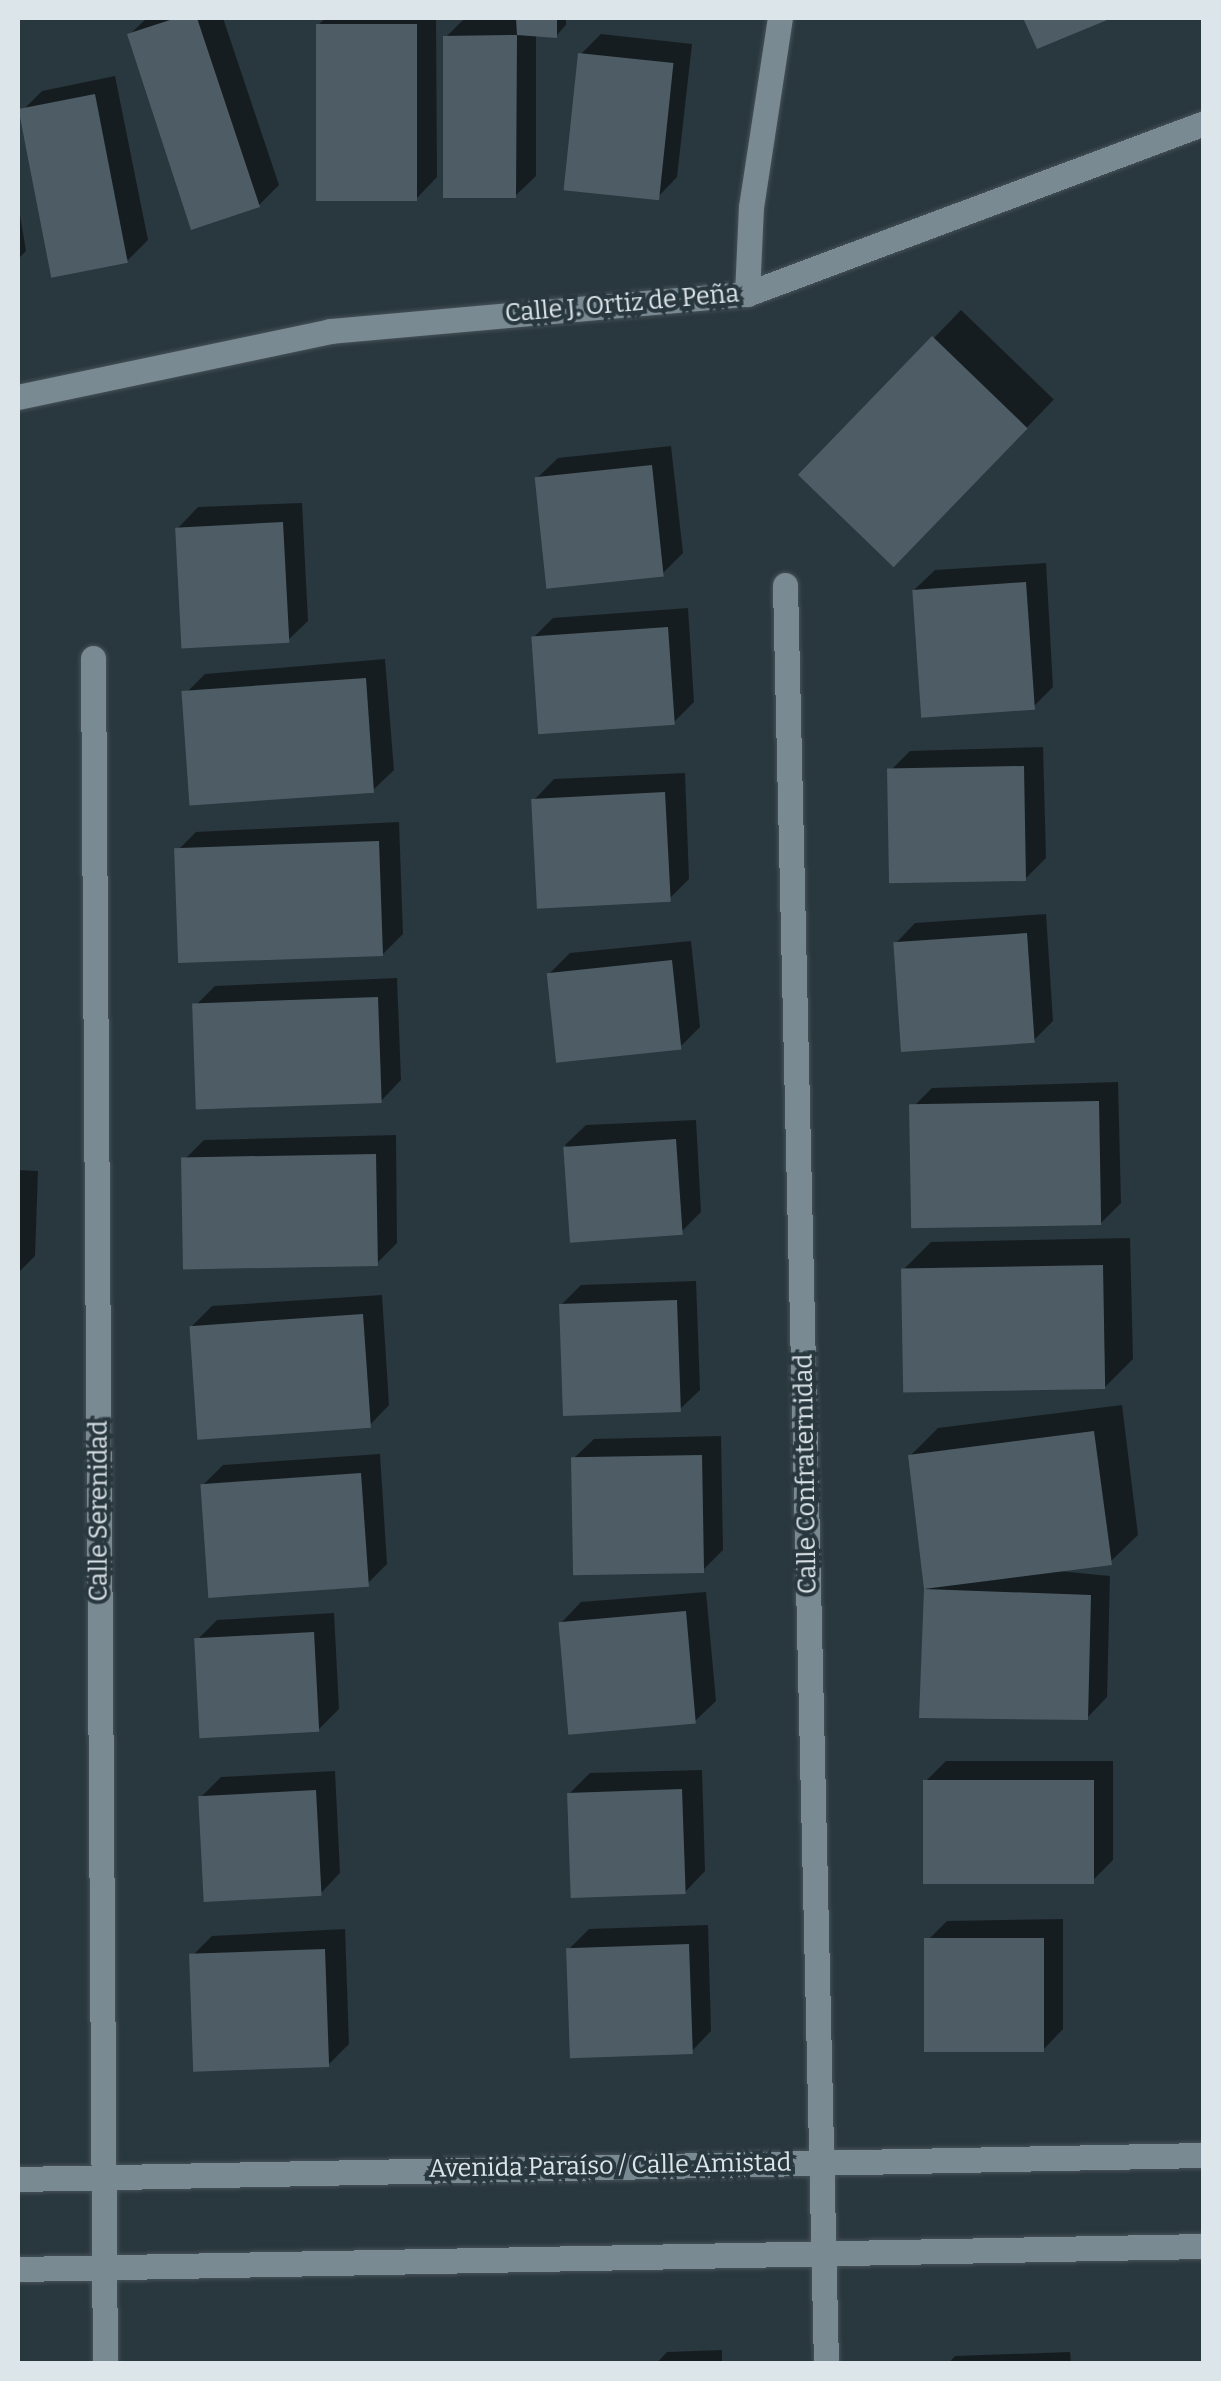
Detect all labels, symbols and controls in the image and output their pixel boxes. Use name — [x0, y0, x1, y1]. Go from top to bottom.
street label: Calle J. Ortiz de Peña — [504, 279, 740, 329]
street label: Calle Confraternidad — [789, 1354, 823, 1594]
street label: Calle Serenidad — [84, 1420, 114, 1602]
street label: Avenida Paraíso / Calle Amistad — [428, 2148, 792, 2184]

